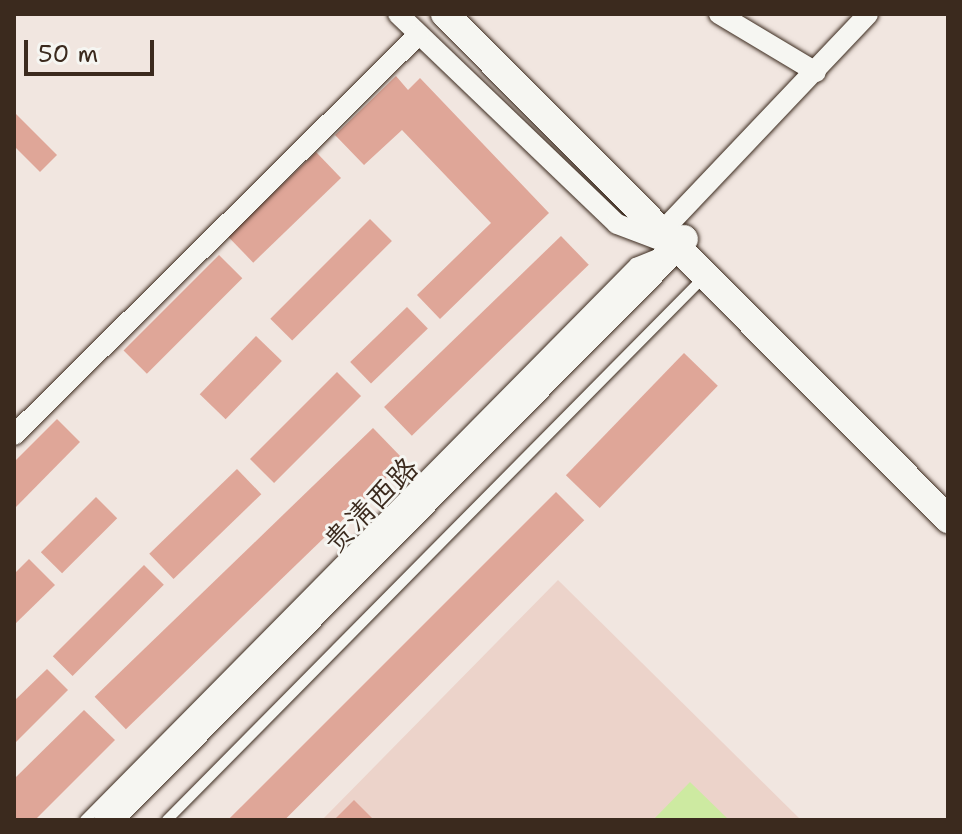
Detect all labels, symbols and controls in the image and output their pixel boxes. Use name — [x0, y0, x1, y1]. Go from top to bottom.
scale bar — [28, 24, 158, 74]
text: 50 m — [38, 38, 98, 70]
street label: 贵清西路 — [316, 450, 426, 560]

